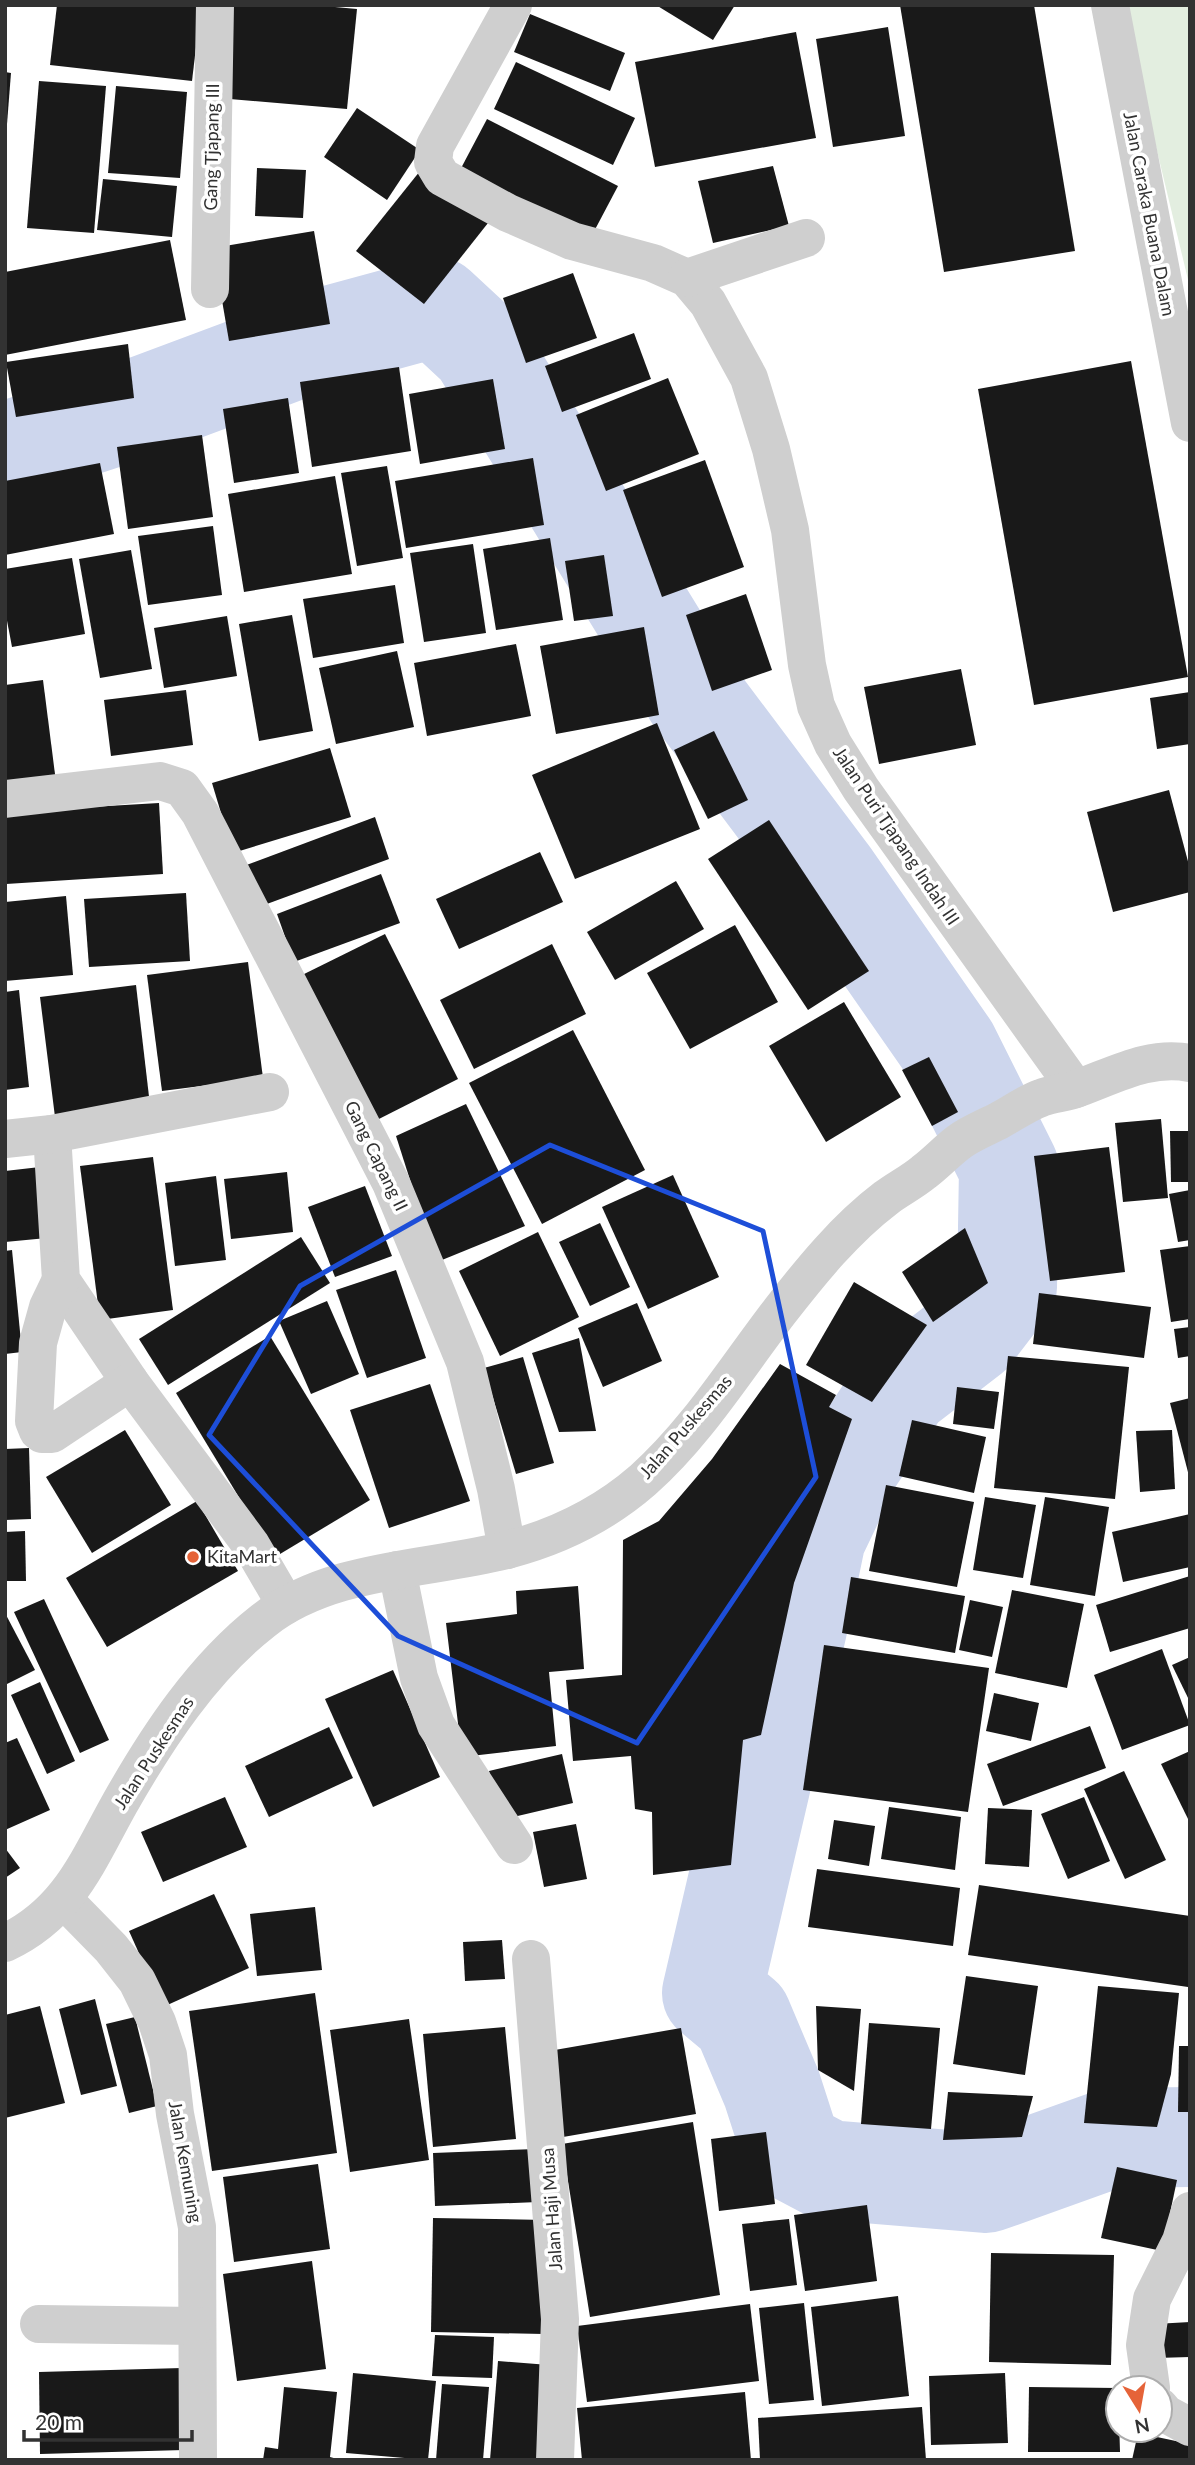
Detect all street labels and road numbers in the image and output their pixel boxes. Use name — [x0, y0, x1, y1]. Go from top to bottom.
street label: Gang Tjapang III — [199, 83, 223, 211]
street label: Jalan Caraka Buana Dalam — [1119, 110, 1181, 318]
street label: Jalan Puri Tjapang Indah III — [829, 742, 965, 929]
street label: Gang Capang II — [341, 1097, 413, 1214]
street label: Jalan Puskesmas — [634, 1370, 736, 1483]
street label: Jalan Puskesmas — [109, 1692, 198, 1813]
street label: Jalan Kemuning — [164, 2099, 208, 2225]
street label: Jalan Haji Musa — [536, 2147, 566, 2271]

